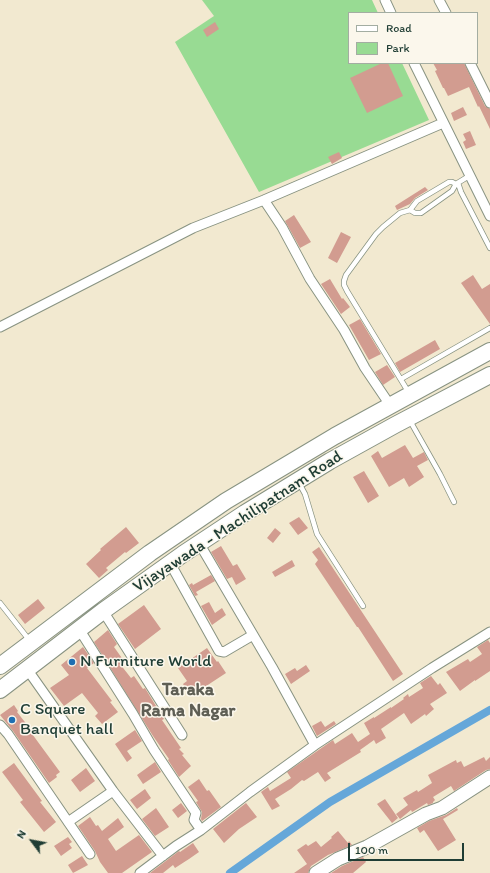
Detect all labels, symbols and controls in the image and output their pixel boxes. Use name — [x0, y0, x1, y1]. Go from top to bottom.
legend — [348, 12, 478, 64]
text: Road — [386, 21, 412, 35]
text: Park — [386, 41, 410, 55]
street label: Vijayawada - Machilipatnam Road — [129, 447, 347, 597]
place label: N Furniture World — [80, 652, 211, 672]
marker: N Furniture World — [67, 657, 77, 667]
district label: Taraka Rama Nagar — [141, 679, 235, 722]
place label: C Square Banquet hall — [20, 700, 113, 740]
marker: C Square Banquet hall — [7, 715, 17, 725]
north arrow — [12, 821, 52, 861]
text: N — [14, 828, 29, 841]
scale bar — [350, 835, 466, 861]
text: 100 m — [355, 843, 388, 857]

